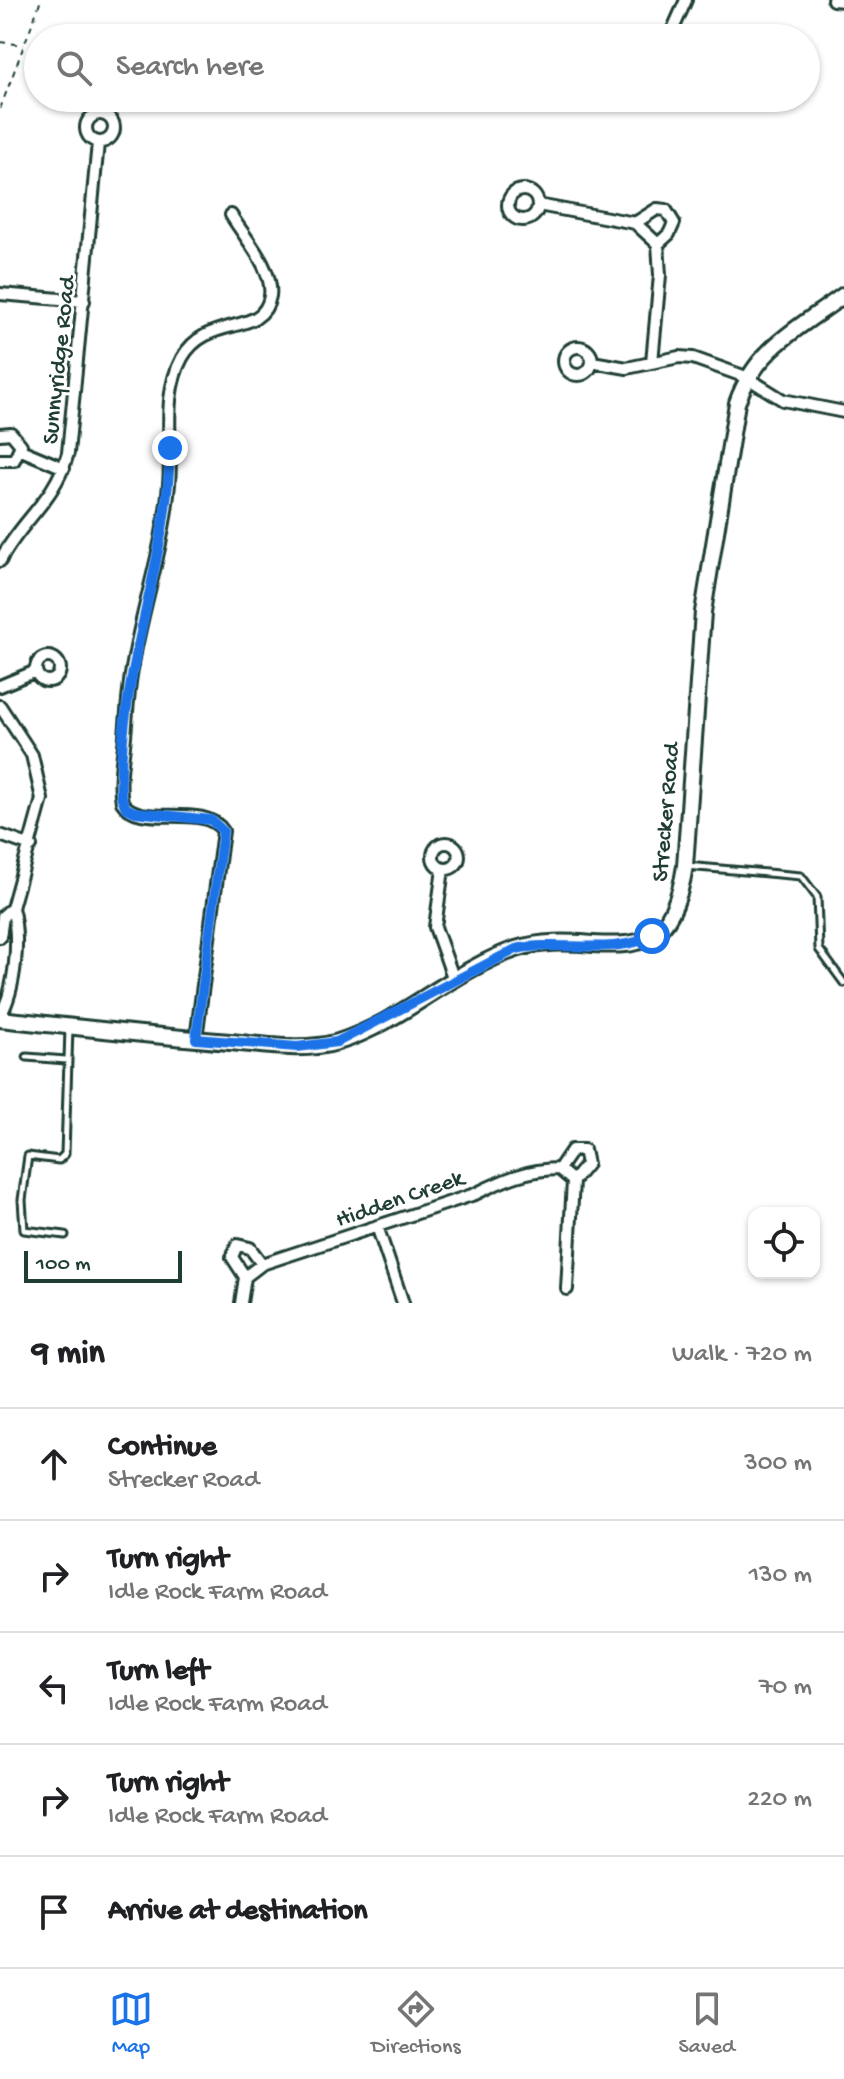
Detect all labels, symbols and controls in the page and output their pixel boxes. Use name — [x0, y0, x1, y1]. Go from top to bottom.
search box — [24, 24, 820, 112]
icon: search — [52, 46, 96, 90]
text: Search here — [116, 51, 264, 86]
street label: Sunnyridge Road — [37, 273, 84, 446]
route end — [152, 430, 188, 466]
street label: Strecker Road — [647, 740, 688, 883]
route start — [634, 918, 670, 954]
street label: Hidden Creek — [332, 1164, 470, 1236]
map controls — [748, 1207, 820, 1279]
button: locate — [748, 1207, 820, 1279]
scale bar — [24, 1247, 182, 1283]
text: 100 m — [36, 1252, 91, 1278]
text: 9 min — [32, 1335, 105, 1375]
text: Walk · 720 m — [672, 1340, 812, 1371]
text: Continue — [108, 1431, 217, 1466]
icon: ahead — [32, 1442, 76, 1486]
text: 300 m — [744, 1449, 812, 1480]
text: Strecker Road — [108, 1466, 259, 1497]
text: Turn right — [108, 1543, 228, 1578]
icon: right — [32, 1554, 76, 1598]
text: 130 m — [749, 1561, 812, 1592]
text: Idle Rock Farm Road — [108, 1578, 327, 1609]
text: Turn left — [108, 1655, 209, 1690]
icon: left — [32, 1666, 76, 1710]
text: 70 m — [759, 1673, 812, 1704]
text: Idle Rock Farm Road — [108, 1690, 327, 1721]
text: Turn right — [108, 1767, 228, 1802]
icon: right — [32, 1778, 76, 1822]
text: 220 m — [747, 1785, 812, 1816]
text: Idle Rock Farm Road — [108, 1802, 327, 1833]
icon: arrive — [32, 1890, 76, 1934]
text: Arrive at destination — [108, 1895, 368, 1930]
tab: Map — [109, 1987, 153, 2061]
tab: Directions — [371, 1987, 461, 2061]
tab: Saved — [679, 1987, 735, 2061]

